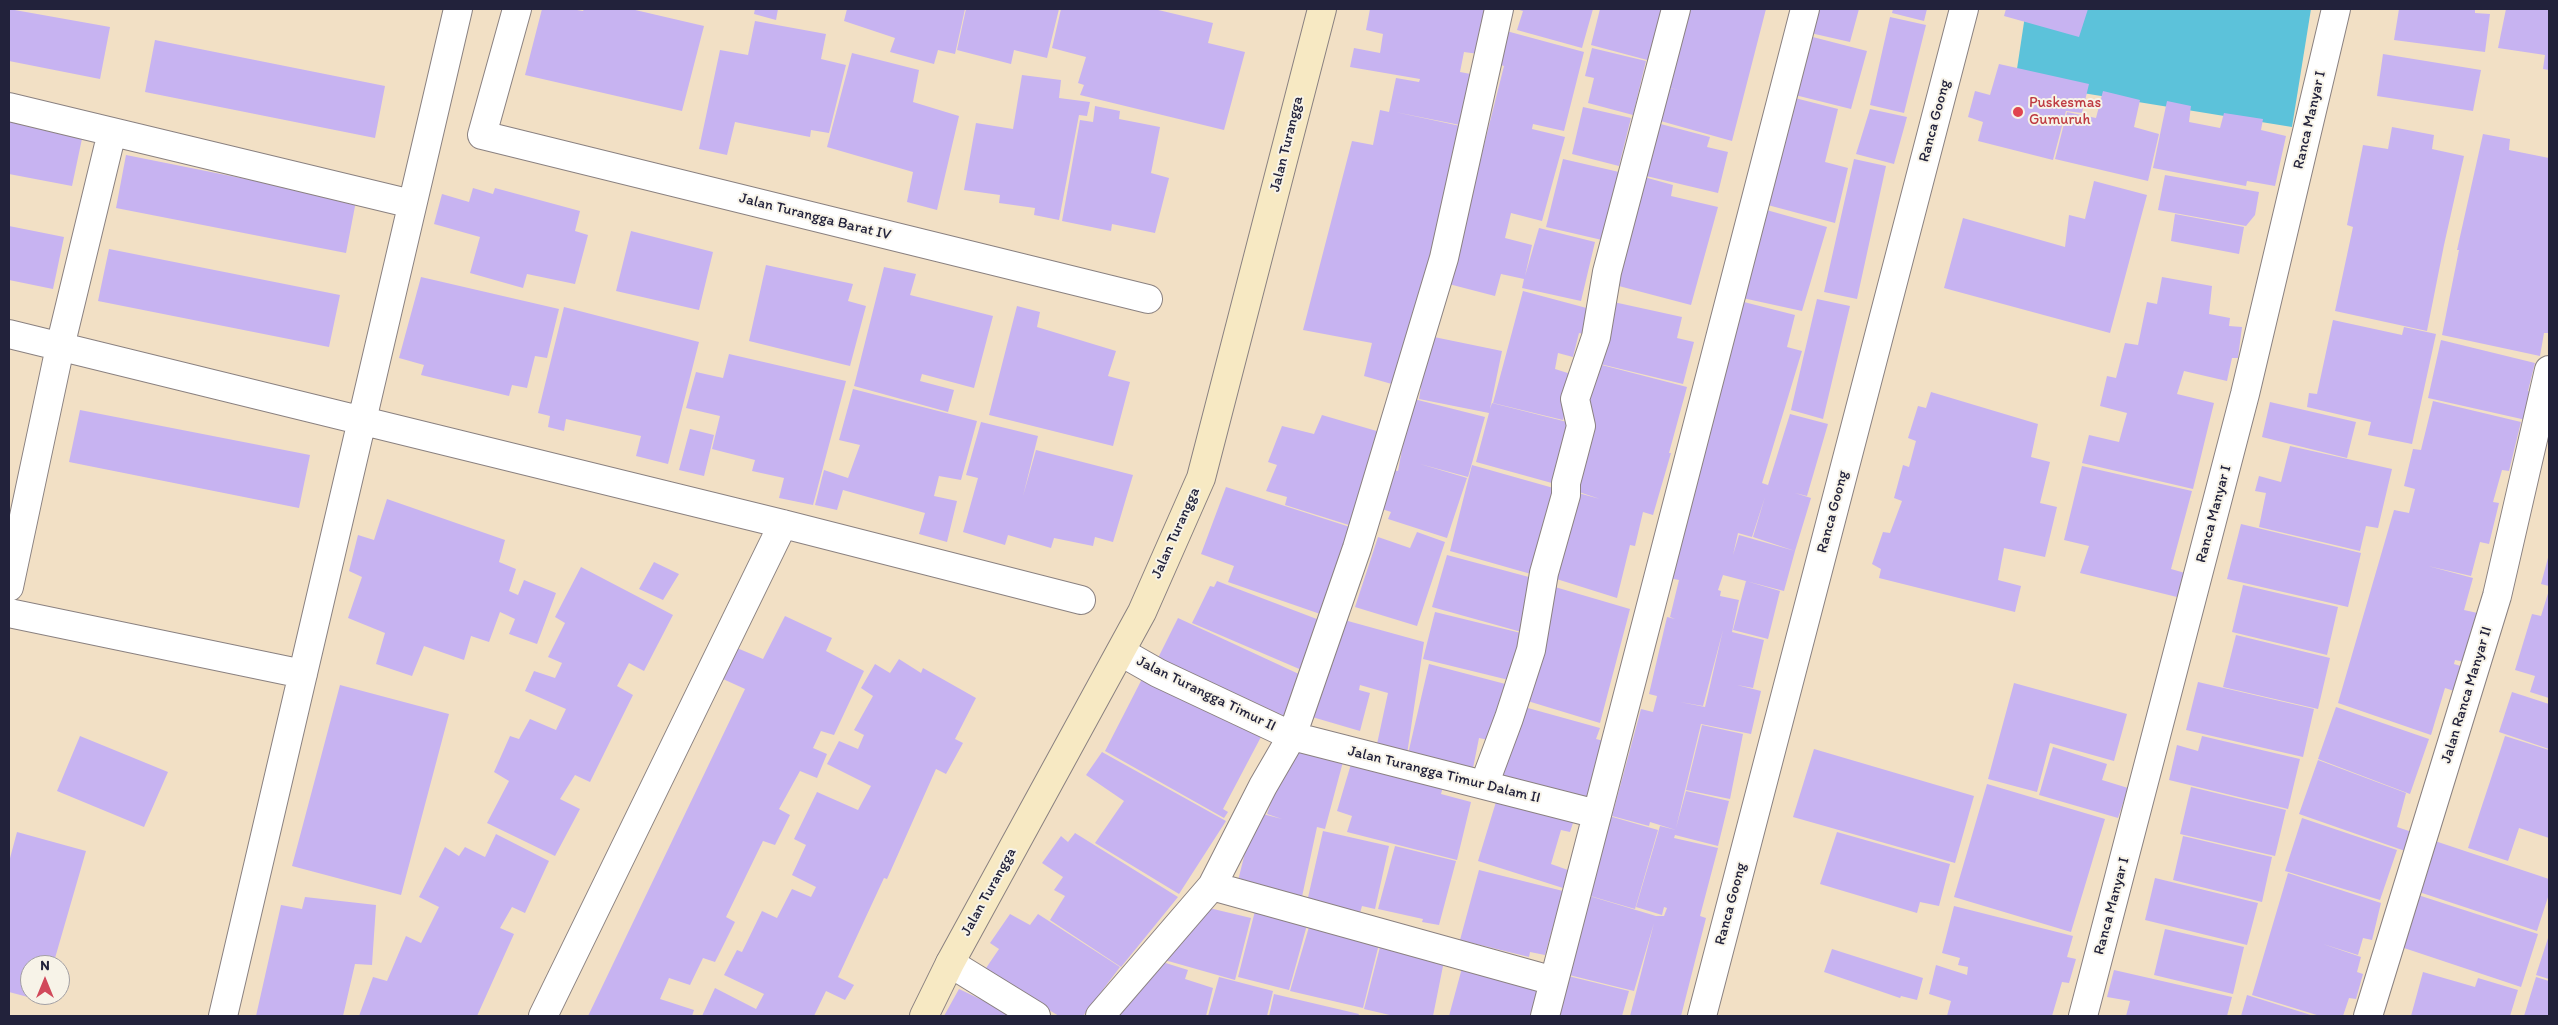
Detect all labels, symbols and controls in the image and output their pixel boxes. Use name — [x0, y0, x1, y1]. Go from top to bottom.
street label: Ranca Manyar I — [2290, 69, 2330, 171]
street label: Ranca Goong — [1915, 78, 1955, 164]
street label: Jalan Turangga — [1266, 94, 1308, 194]
place label: Puskesmas Gumuruh — [2029, 94, 2101, 129]
marker: Puskesmas Gumuruh — [2011, 105, 2025, 119]
street label: Jalan Turangga Barat IV — [737, 189, 893, 245]
street label: Ranca Manyar I — [2192, 463, 2236, 565]
street label: Ranca Goong — [1813, 469, 1853, 555]
street label: Jalan Turangga — [1148, 485, 1204, 581]
street label: Jalan Ranca Manyar II — [2438, 624, 2496, 766]
street label: Jalan Turangga Timur II — [1133, 652, 1279, 736]
street label: Jalan Turangga Timur Dalam II — [1346, 742, 1542, 808]
street label: Jalan Turangga — [957, 845, 1021, 939]
street label: Ranca Manyar I — [2090, 855, 2134, 957]
street label: Ranca Goong — [1711, 861, 1751, 947]
north arrow — [20, 955, 70, 1005]
text: N — [40, 957, 50, 974]

